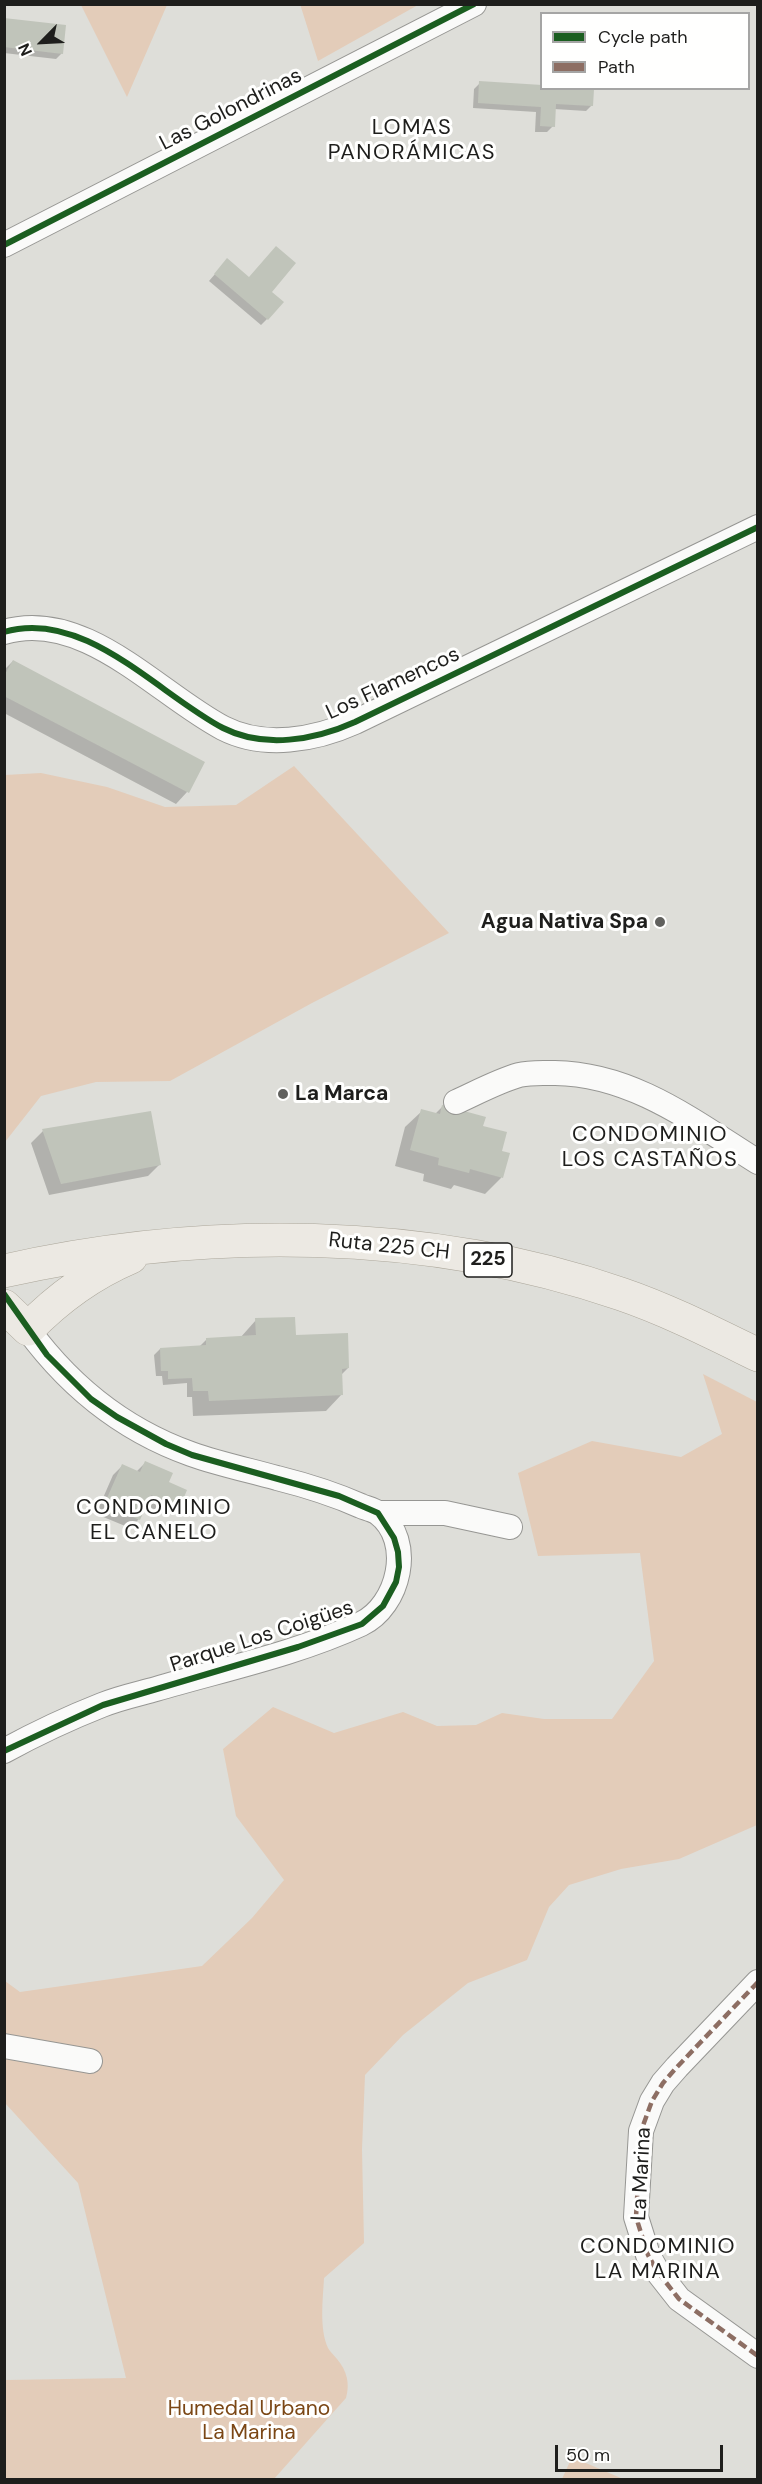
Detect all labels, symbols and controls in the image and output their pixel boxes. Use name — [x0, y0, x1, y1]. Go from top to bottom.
north arrow — [12, 12, 72, 72]
legend — [540, 12, 750, 90]
text: Cycle path — [598, 25, 688, 49]
text: N — [13, 40, 37, 59]
text: Path — [598, 55, 635, 79]
street label: Las Golondrinas — [156, 63, 306, 157]
district label: LOMAS PANORÁMICAS — [328, 115, 496, 166]
street label: Los Flamencos — [322, 642, 464, 726]
place label: Agua Nativa Spa — [481, 909, 648, 935]
marker: Agua Nativa Spa — [653, 915, 667, 929]
place label: La Marca — [295, 1081, 388, 1107]
marker: La Marca — [276, 1087, 290, 1101]
district label: CONDOMINIO LOS CASTAÑOS — [562, 1122, 738, 1174]
street label: Ruta 225 CH — [327, 1228, 451, 1266]
road number: 225 — [464, 1243, 512, 1277]
district label: CONDOMINIO EL CANELO — [76, 1495, 232, 1546]
street label: Parque Los Coigües — [167, 1595, 357, 1679]
street label: La Marina — [627, 2127, 657, 2221]
district label: CONDOMINIO LA MARINA — [580, 2234, 736, 2286]
park label: Humedal Urbano La Marina — [168, 2396, 330, 2446]
scale bar — [558, 2433, 726, 2471]
text: 50 m — [566, 2443, 610, 2467]

